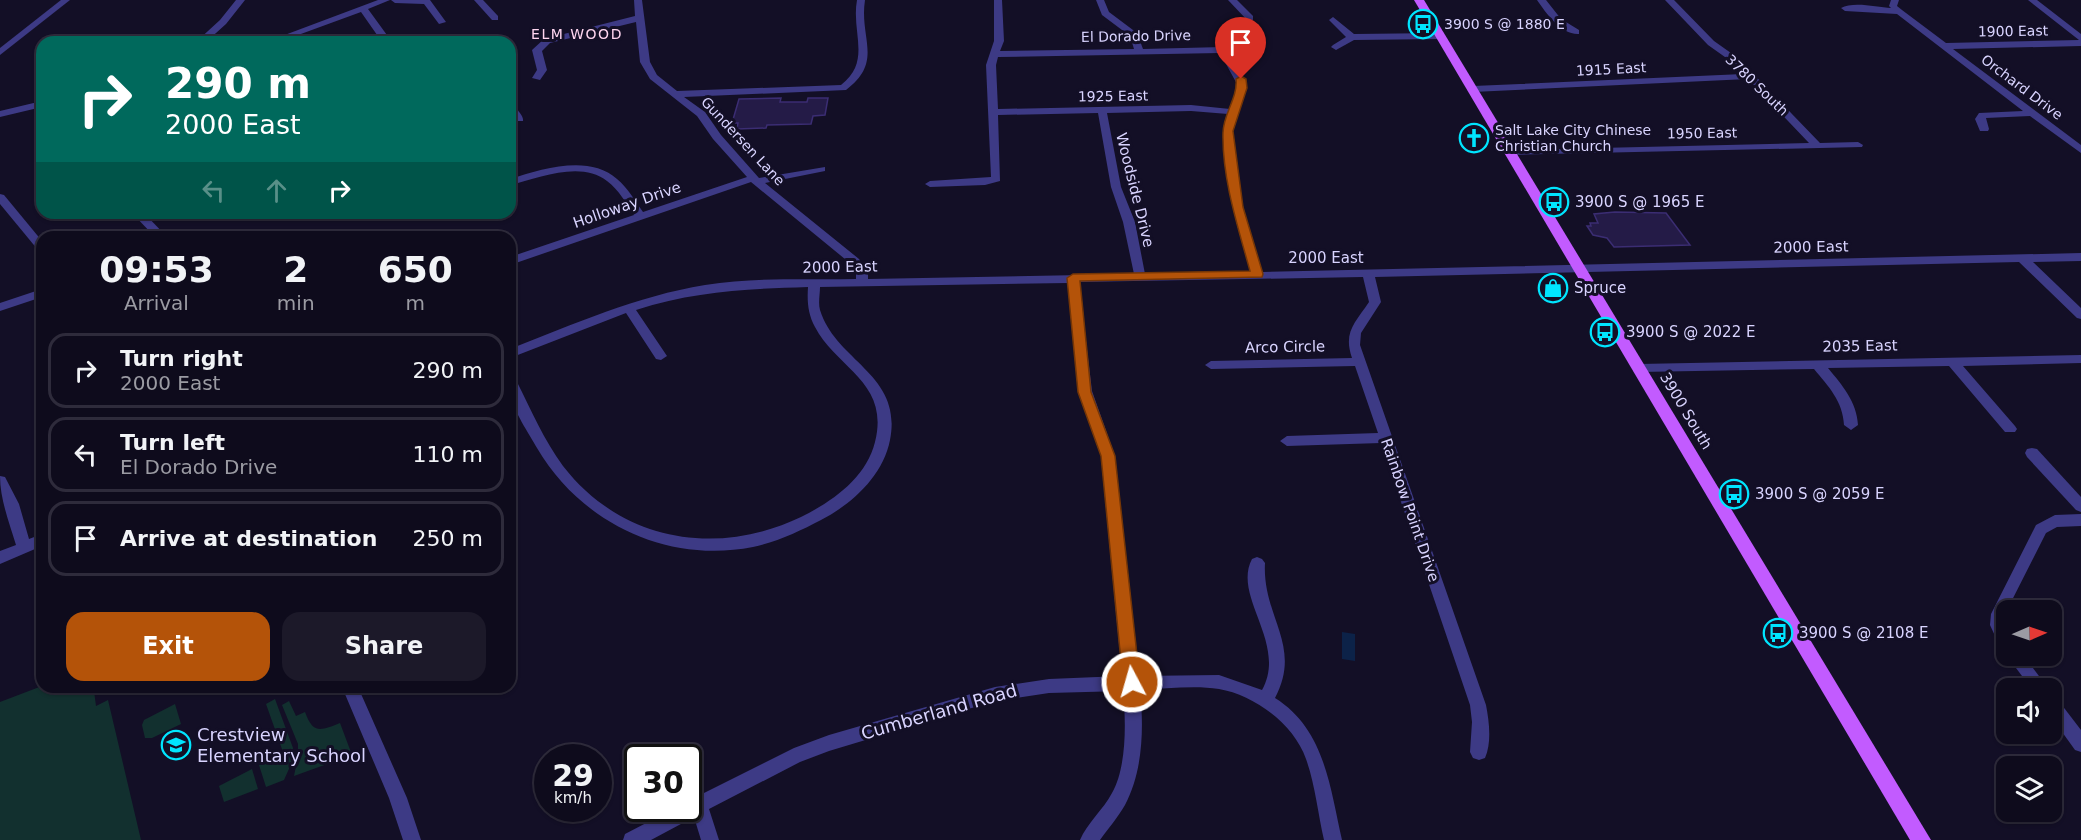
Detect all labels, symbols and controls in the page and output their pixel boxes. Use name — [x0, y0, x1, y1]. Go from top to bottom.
bus stop icon: 3900 S @ 1880 E — [1407, 8, 1439, 40]
place label: 3900 S @ 1880 E — [1444, 16, 1565, 32]
pin — [1215, 17, 1266, 79]
street label: 1900 East — [1978, 22, 2049, 40]
district label: ELM WOOD — [531, 26, 623, 42]
icon: arrive — [1224, 26, 1257, 59]
street label: El Dorado Drive — [1081, 27, 1191, 45]
street label: 3780 South — [1722, 51, 1792, 119]
street label: Orchard Drive — [1978, 51, 2066, 123]
text: 290 m — [165, 59, 311, 108]
street label: 1915 East — [1575, 59, 1647, 79]
icon: right — [66, 60, 144, 138]
street label: 1925 East — [1078, 87, 1149, 105]
street label: Gundersen Lane — [698, 94, 788, 188]
text: 2000 East — [165, 109, 301, 140]
church icon: Salt Lake City Chinese Christian Church — [1458, 122, 1490, 154]
place label: Salt Lake City Chinese Christian Church — [1495, 122, 1651, 154]
street label: 1950 East — [1667, 124, 1738, 142]
street label: Woodside Drive — [1112, 131, 1158, 249]
icon: left — [197, 174, 230, 207]
icon: ahead — [260, 174, 293, 207]
icon: right — [323, 174, 356, 207]
street label: Holloway Drive — [571, 178, 683, 232]
bus stop icon: 3900 S @ 1965 E — [1538, 186, 1570, 218]
place label: 3900 S @ 1965 E — [1575, 193, 1704, 211]
street label: 2000 East — [1773, 237, 1849, 257]
text: 09:53 — [99, 249, 214, 290]
text: 2 — [283, 249, 308, 290]
text: 650 — [378, 249, 453, 290]
street label: 2000 East — [1288, 249, 1364, 267]
street label: 2000 East — [802, 257, 878, 277]
shop icon: Spruce — [1537, 272, 1569, 304]
place label: Spruce — [1574, 279, 1626, 297]
text: Arrival — [124, 291, 189, 315]
text: min — [277, 291, 315, 315]
text: m — [406, 291, 425, 315]
bus stop icon: 3900 S @ 2022 E — [1589, 316, 1621, 348]
place label: 3900 S @ 2022 E — [1626, 323, 1755, 341]
street label: 2035 East — [1822, 336, 1898, 356]
street label: Arco Circle — [1245, 337, 1325, 357]
text: Turn right — [120, 346, 243, 371]
icon: right — [69, 354, 102, 387]
text: 290 m — [413, 358, 483, 383]
street label: 3900 South — [1656, 369, 1716, 453]
text: 2000 East — [120, 371, 220, 395]
text: Turn left — [120, 430, 225, 455]
street label: Rainbow Point Drive — [1377, 436, 1443, 584]
icon: left — [69, 438, 102, 471]
text: 110 m — [413, 442, 483, 467]
text: El Dorado Drive — [120, 455, 277, 479]
bus stop icon: 3900 S @ 2059 E — [1718, 478, 1750, 510]
place label: 3900 S @ 2059 E — [1755, 485, 1884, 503]
icon: arrive — [69, 522, 102, 555]
text: Arrive at destination — [120, 526, 377, 551]
text: 250 m — [413, 526, 483, 551]
north arrow — [1996, 600, 2062, 666]
map controls — [1996, 600, 2062, 822]
button: Exit — [66, 612, 270, 681]
button: Share — [282, 612, 486, 681]
bus stop icon: 3900 S @ 2108 E — [1762, 617, 1794, 649]
place label: 3900 S @ 2108 E — [1799, 624, 1928, 642]
position arrow — [1100, 650, 1164, 714]
button: sound — [1996, 678, 2062, 744]
street label: Cumberland Road — [859, 679, 1019, 744]
place label: Crestview Elementary School — [197, 724, 366, 766]
school or university icon: Crestview Elementary School — [160, 729, 192, 761]
speed limit sign: 30 — [624, 744, 702, 822]
button: layers — [1996, 756, 2062, 822]
text: 29 — [552, 758, 594, 793]
text: km/h — [554, 789, 592, 807]

